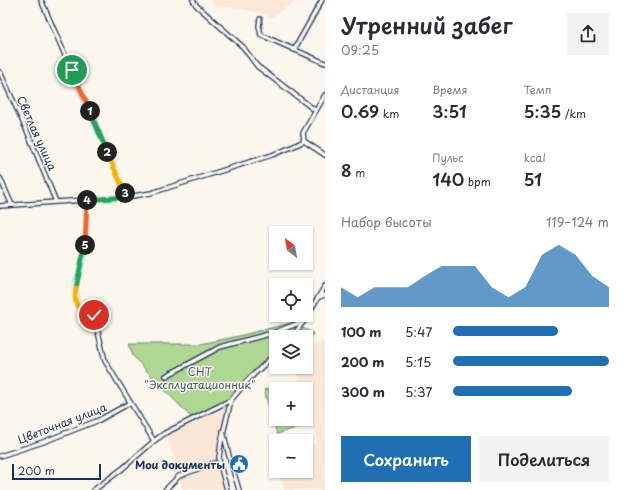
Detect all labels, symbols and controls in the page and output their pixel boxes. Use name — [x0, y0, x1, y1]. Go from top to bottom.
text: Утренний забег — [341, 8, 512, 41]
button: share — [567, 13, 609, 55]
text: 09:25 — [341, 40, 379, 59]
pin — [55, 53, 89, 87]
icon: arrive — [61, 59, 83, 81]
text: Дистанция — [341, 81, 399, 98]
text: Время — [432, 81, 467, 98]
text: Темп — [524, 81, 551, 98]
street label: Светлая улица — [13, 93, 61, 173]
text: 0.69 — [341, 98, 379, 124]
text: 3:51 — [432, 98, 467, 124]
text: 5:35 — [524, 98, 561, 124]
pin: 1 — [80, 101, 100, 121]
text: 1 — [87, 102, 93, 119]
text: km — [379, 105, 399, 122]
text: /km — [561, 105, 586, 122]
pin: 2 — [97, 142, 117, 162]
text: 2 — [103, 143, 111, 160]
text: Пульс — [432, 149, 463, 166]
text: kcal — [524, 149, 546, 166]
text: 8 — [341, 157, 352, 183]
text: m — [352, 164, 365, 181]
text: 140 — [432, 166, 464, 192]
text: 51 — [524, 166, 542, 192]
text: bpm — [464, 173, 491, 190]
pin: 3 — [115, 183, 135, 203]
text: 3 — [121, 184, 129, 201]
pin: 4 — [77, 190, 97, 210]
text: 4 — [83, 191, 91, 208]
text: Набор высоты — [341, 212, 432, 231]
text: 119–124 m — [546, 212, 609, 231]
north arrow — [269, 226, 313, 270]
map controls — [269, 226, 313, 478]
pin: 5 — [75, 235, 95, 255]
text: 5 — [81, 236, 89, 253]
button: locate — [269, 278, 313, 322]
pin — [77, 298, 111, 332]
icon: check — [83, 304, 105, 326]
text: 100 m — [341, 322, 382, 341]
text: 5:47 — [405, 322, 432, 341]
button: layers — [269, 330, 313, 374]
text: 200 m — [341, 352, 385, 371]
text: 5:15 — [405, 352, 431, 371]
park label: СНТ "Эксплуатационник" — [144, 363, 256, 393]
button: + — [269, 382, 313, 426]
text: 300 m — [341, 382, 385, 401]
text: 5:37 — [405, 382, 432, 401]
street label: Цветочная улица — [15, 398, 109, 448]
button: − — [269, 434, 313, 478]
button: Сохранить — [341, 436, 471, 482]
button: Поделиться — [479, 436, 609, 482]
public building icon: Мои документы — [228, 453, 250, 475]
place label: Мои документы — [135, 456, 225, 473]
scale bar — [12, 462, 101, 481]
text: 200 m — [18, 462, 55, 479]

